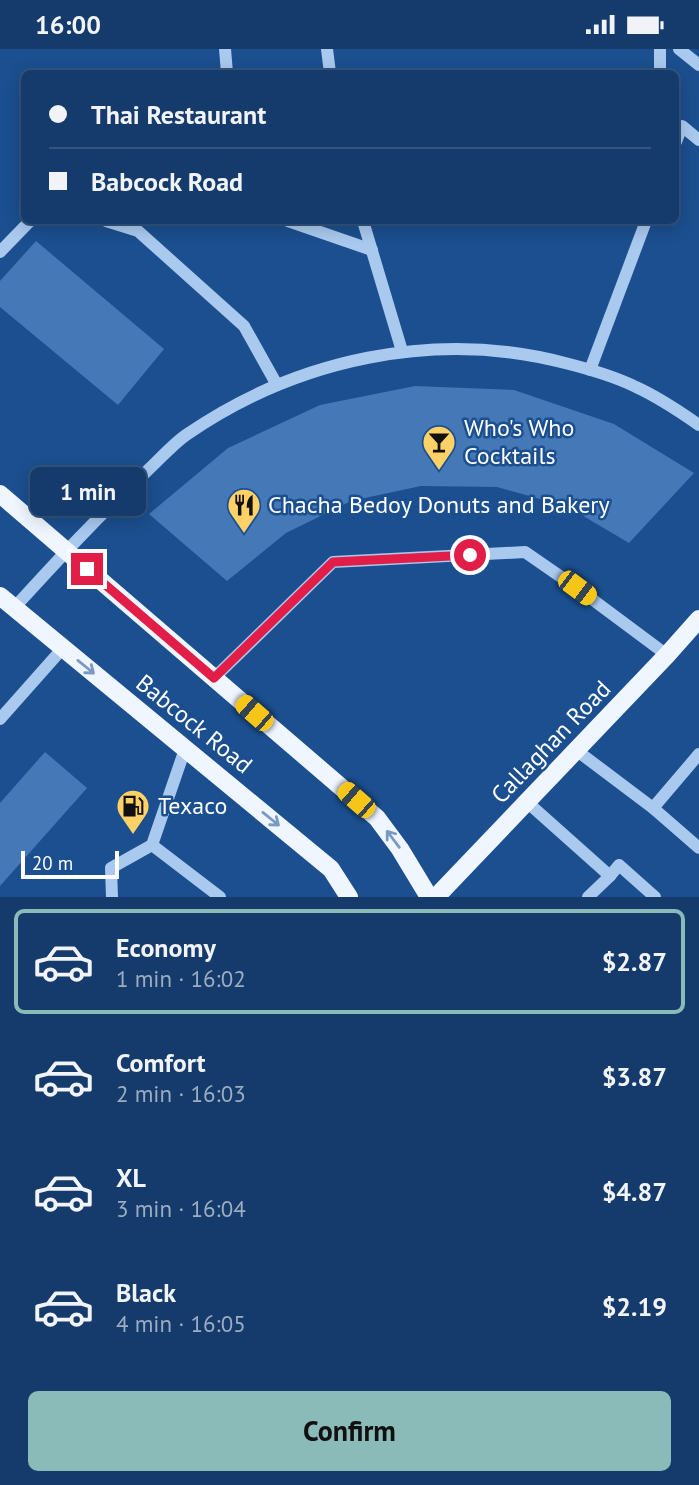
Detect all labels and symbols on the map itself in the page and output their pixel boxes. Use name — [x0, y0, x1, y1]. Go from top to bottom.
place label: Who's Who Cocktails — [464, 412, 574, 471]
bar icon: Who's Who Cocktails — [420, 423, 458, 472]
callout: 1 min — [29, 468, 145, 517]
restaurant icon: Chacha Bedoy Donuts and Bakery — [225, 486, 263, 535]
place label: Chacha Bedoy Donuts and Bakery — [268, 489, 610, 520]
route start — [454, 539, 486, 571]
route end — [71, 553, 103, 585]
car — [554, 567, 601, 609]
one-way arrow — [76, 659, 94, 675]
street label: Babcock Road — [130, 667, 259, 780]
street label: Callaghan Road — [484, 674, 617, 810]
car — [232, 691, 277, 735]
car — [334, 778, 379, 822]
fuel station icon: Texaco — [114, 787, 152, 836]
place label: Texaco — [158, 790, 227, 821]
one-way arrow — [261, 812, 279, 827]
one-way arrow — [386, 830, 401, 849]
scale bar — [21, 848, 119, 880]

